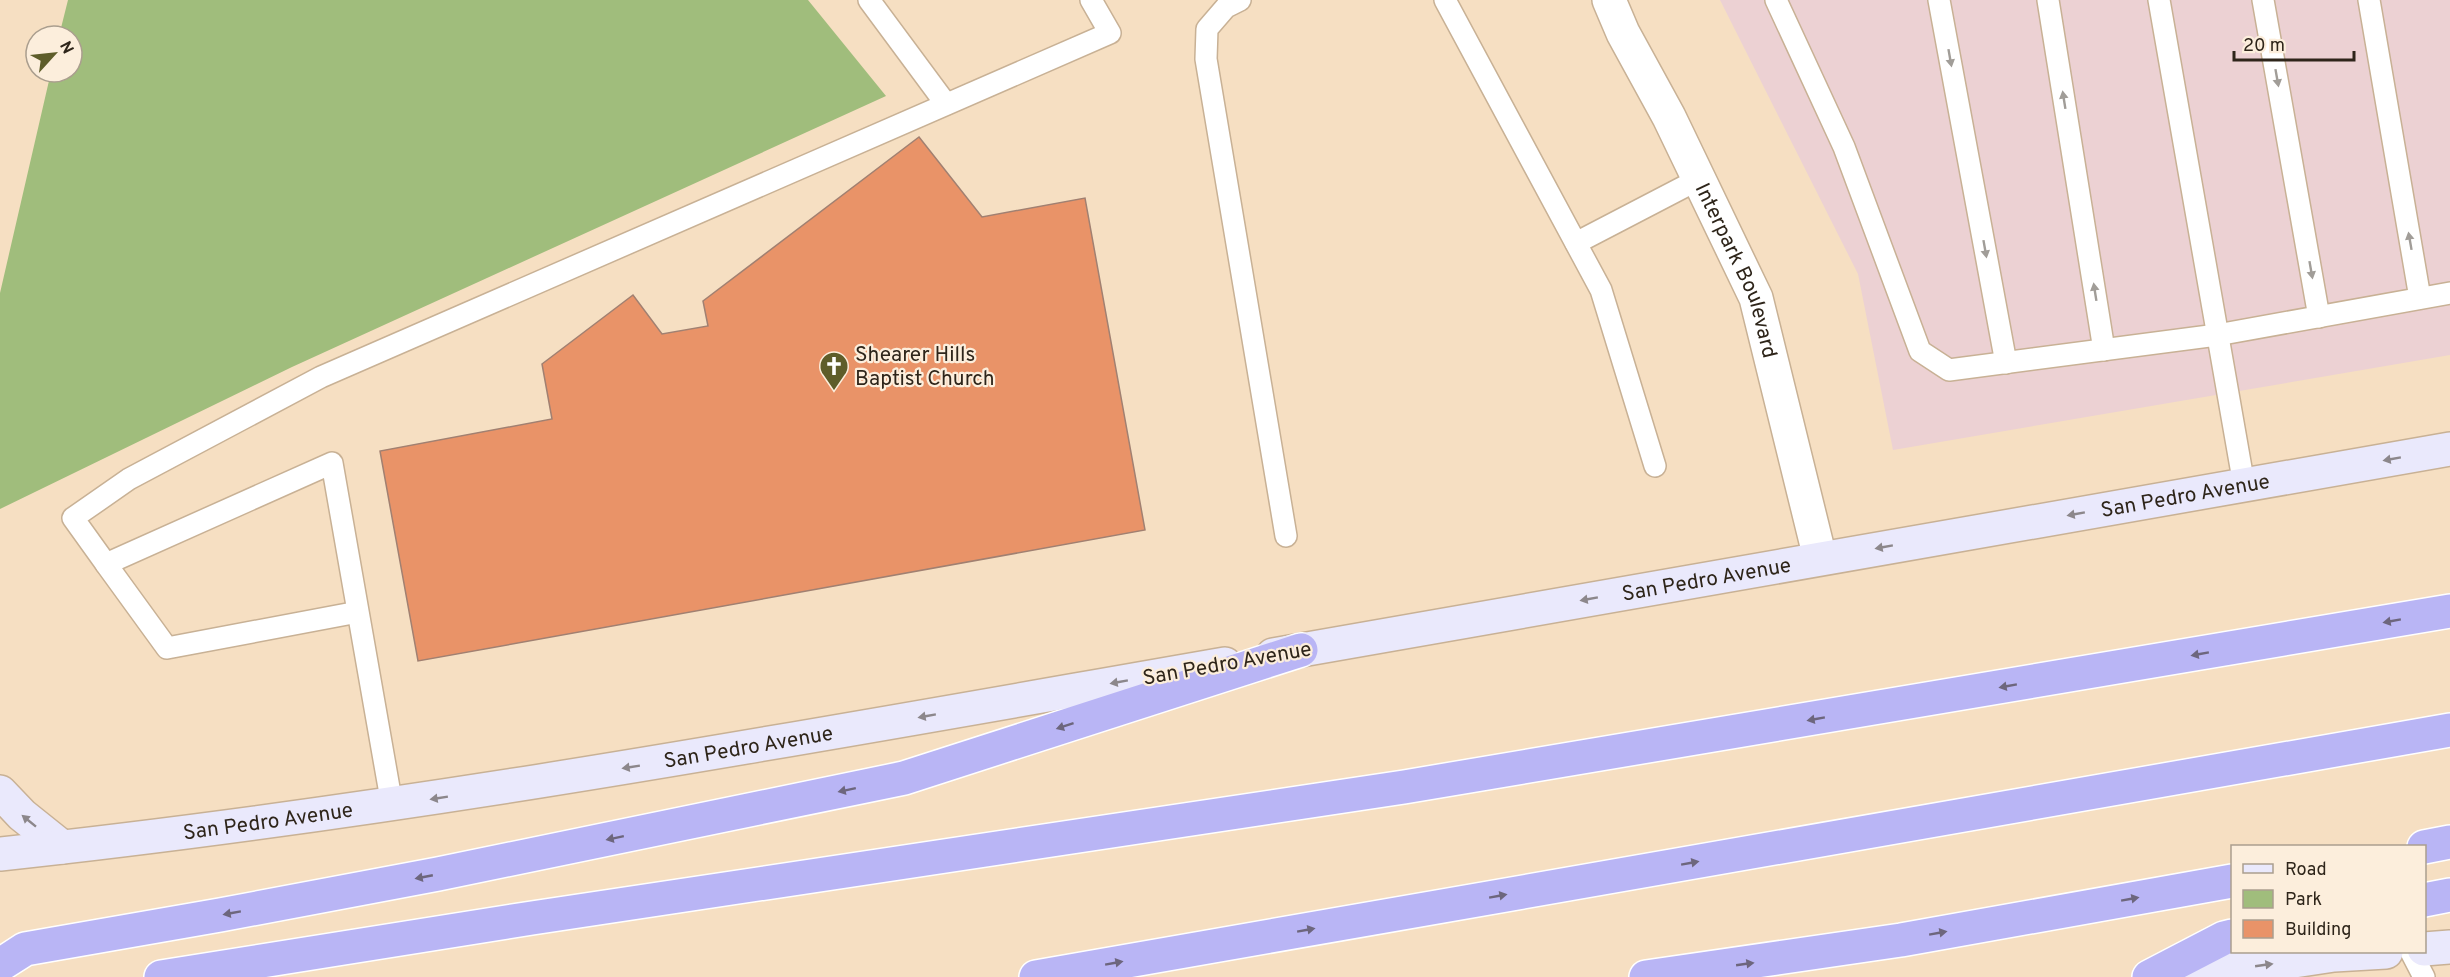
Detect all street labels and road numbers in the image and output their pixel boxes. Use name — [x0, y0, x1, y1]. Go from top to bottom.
street label: Interpark Boulevard — [1688, 179, 1782, 361]
street label: San Pedro Avenue — [2099, 469, 2272, 525]
street label: San Pedro Avenue — [1620, 553, 1793, 609]
street label: San Pedro Avenue — [1141, 636, 1314, 693]
street label: San Pedro Avenue — [662, 721, 835, 776]
street label: San Pedro Avenue — [182, 797, 355, 847]

